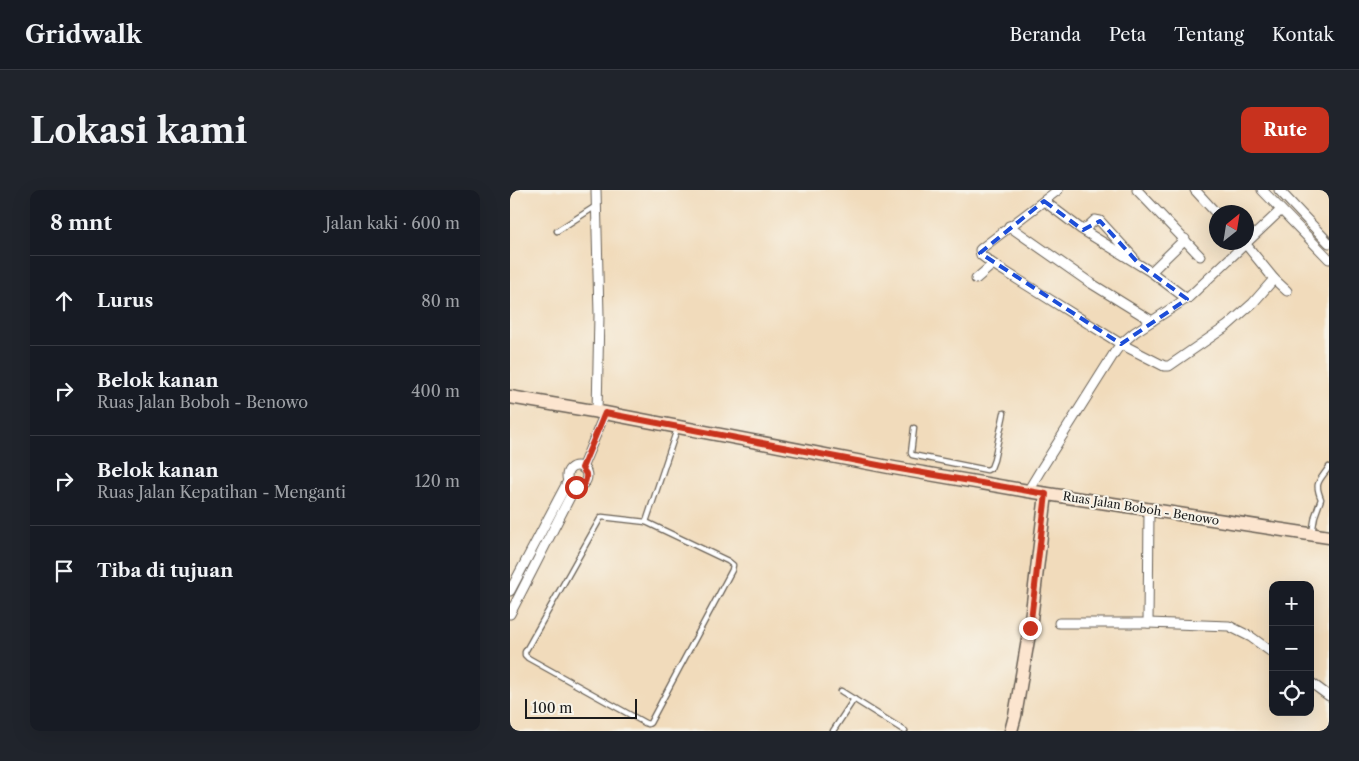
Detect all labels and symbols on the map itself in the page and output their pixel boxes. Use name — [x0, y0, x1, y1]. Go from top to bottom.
north arrow — [1209, 205, 1254, 250]
route start — [565, 476, 588, 499]
street label: Ruas Jalan Boboh - Benowo — [1062, 488, 1220, 528]
route end — [1019, 617, 1042, 640]
scale bar — [525, 696, 638, 719]

